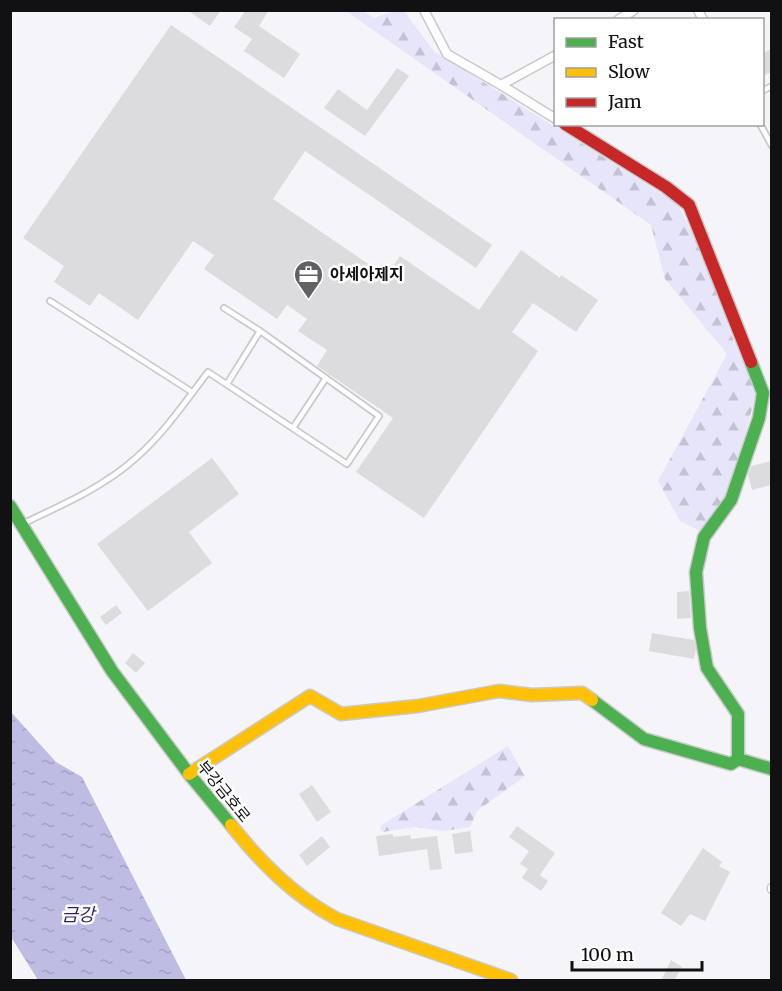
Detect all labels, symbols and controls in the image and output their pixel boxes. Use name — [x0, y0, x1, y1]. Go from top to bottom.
legend — [554, 18, 764, 126]
text: Fast — [608, 30, 644, 53]
text: Slow — [608, 60, 651, 83]
text: Jam — [607, 90, 642, 113]
office icon: 아세아제지 — [293, 258, 325, 300]
place label: 아세아제지 — [330, 264, 404, 284]
street label: 부강금호로 — [193, 756, 255, 826]
water label: 금강 — [61, 903, 97, 926]
scale bar — [572, 934, 702, 972]
text: 100 m — [581, 943, 634, 966]

